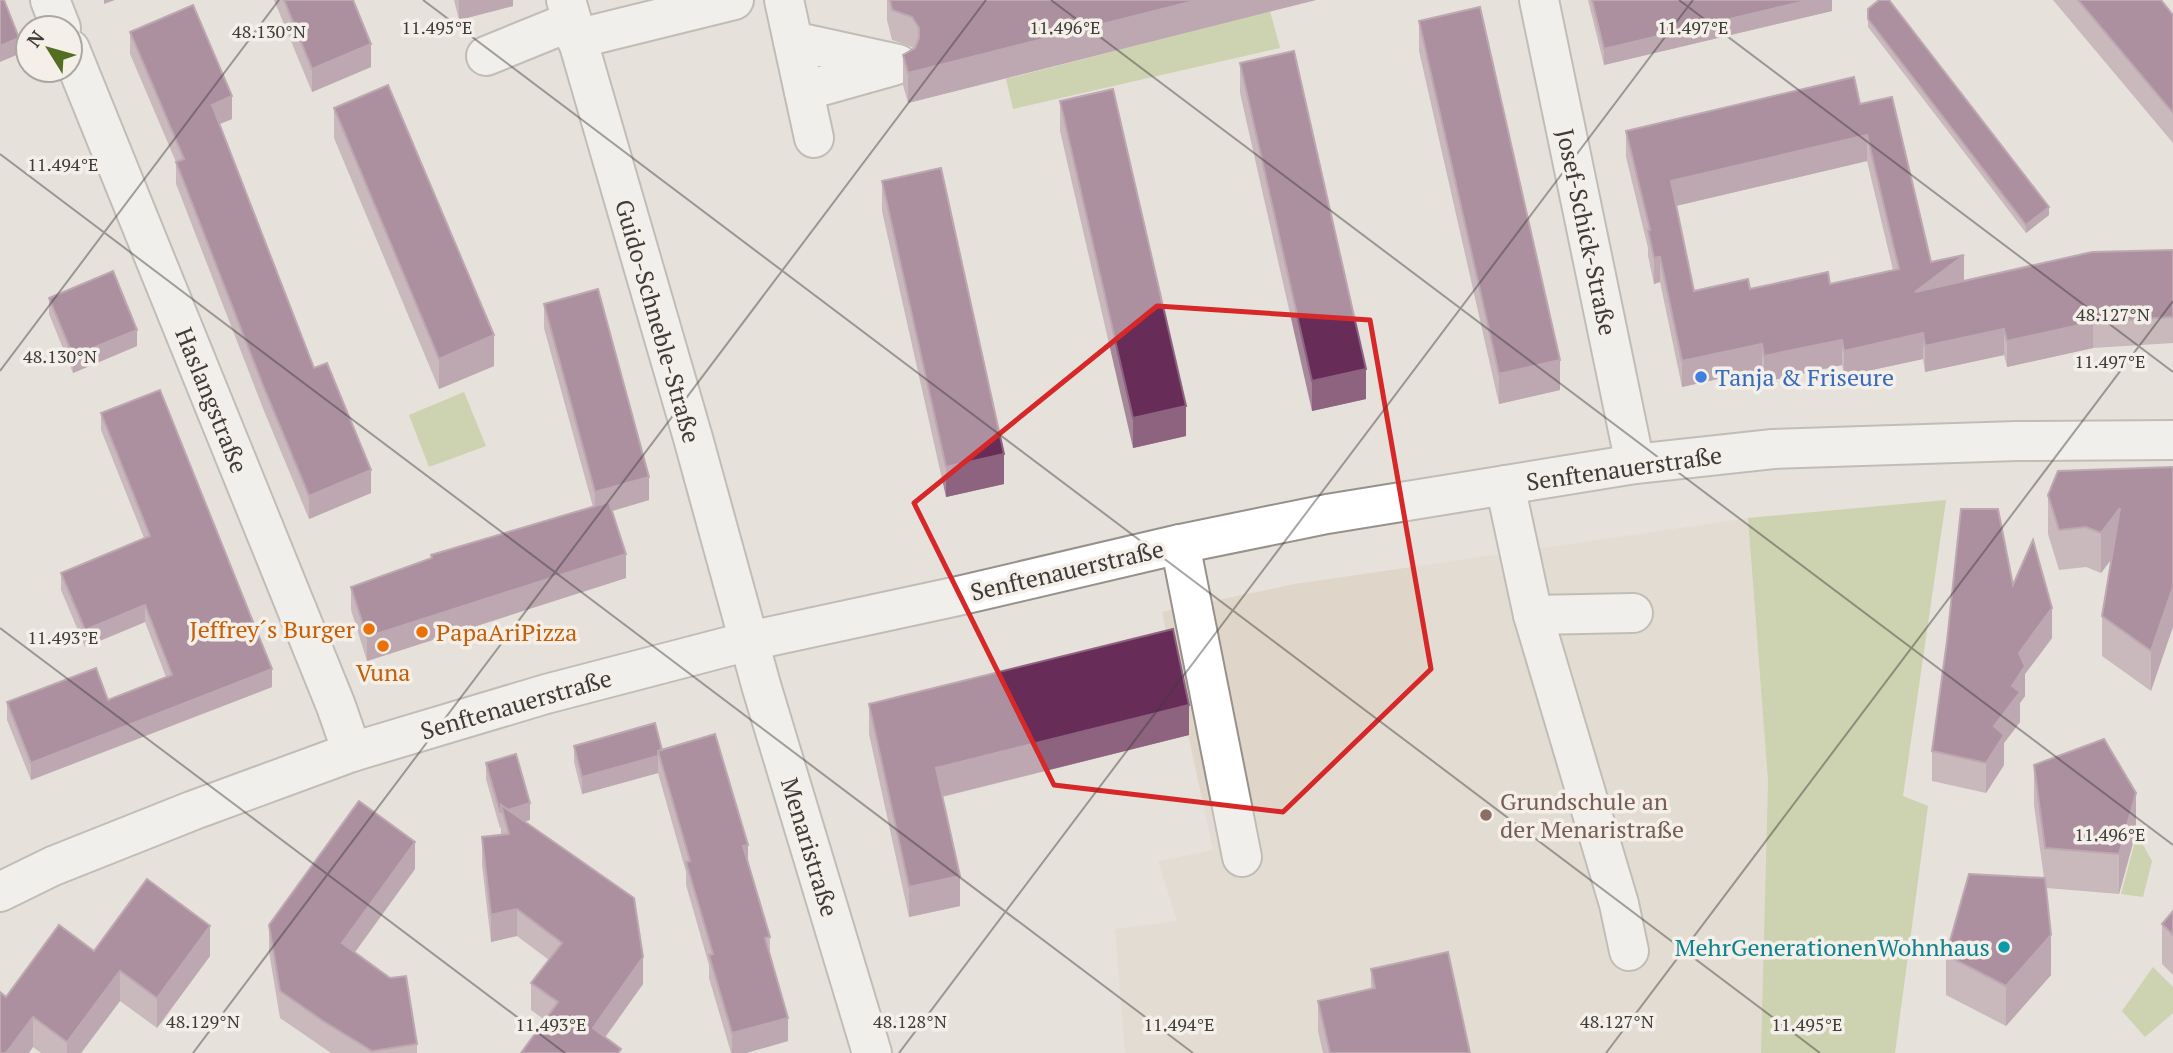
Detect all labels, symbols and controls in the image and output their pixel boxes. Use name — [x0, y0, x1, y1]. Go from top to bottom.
north arrow — [14, 14, 84, 84]
text: 11.495°E — [401, 15, 473, 39]
text: 11.496°E — [1029, 15, 1101, 39]
text: 11.497°E — [1657, 15, 1729, 39]
text: 48.130°N — [232, 19, 306, 43]
text: N — [21, 25, 50, 52]
street label: Josef-Schick-Straße — [1549, 126, 1625, 338]
text: 11.494°E — [27, 152, 99, 176]
street label: Guido-Schneble-Straße — [608, 196, 708, 446]
text: 48.127°N — [2076, 302, 2150, 326]
street label: Haslangstraße — [168, 323, 256, 477]
text: 48.130°N — [23, 344, 97, 368]
text: 11.497°E — [2074, 349, 2146, 373]
place label: Tanja & Friseure — [1715, 361, 1894, 393]
marker: Tanja & Friseure — [1693, 369, 1709, 385]
street label: Senftenauerstraße — [1524, 438, 1724, 498]
street label: Senftenauerstraße — [967, 532, 1167, 608]
place label: Jeffrey´s Burger — [190, 613, 356, 645]
place label: PapaAriPizza — [436, 616, 577, 648]
marker: Jeffrey´s Burger — [361, 621, 377, 637]
marker: PapaAriPizza — [414, 624, 430, 640]
text: 11.493°E — [27, 625, 99, 649]
marker: Vuna — [375, 638, 391, 654]
place label: Vuna — [356, 656, 410, 688]
street label: Senftenauerstraße — [417, 661, 615, 747]
street label: Menaristraße — [774, 774, 846, 920]
place label: Grundschule an der Menaristraße — [1500, 785, 1684, 845]
marker: Grundschule an der Menaristraße — [1478, 807, 1494, 823]
text: 11.496°E — [2074, 822, 2146, 846]
place label: MehrGenerationenWohnhaus — [1675, 931, 1990, 963]
marker: MehrGenerationenWohnhaus — [1996, 939, 2012, 955]
text: 48.129°N — [166, 1009, 240, 1033]
text: 48.128°N — [873, 1009, 947, 1033]
text: 48.127°N — [1580, 1009, 1654, 1033]
text: 11.493°E — [515, 1012, 587, 1036]
text: 11.494°E — [1143, 1012, 1215, 1036]
text: 11.495°E — [1771, 1012, 1843, 1036]

